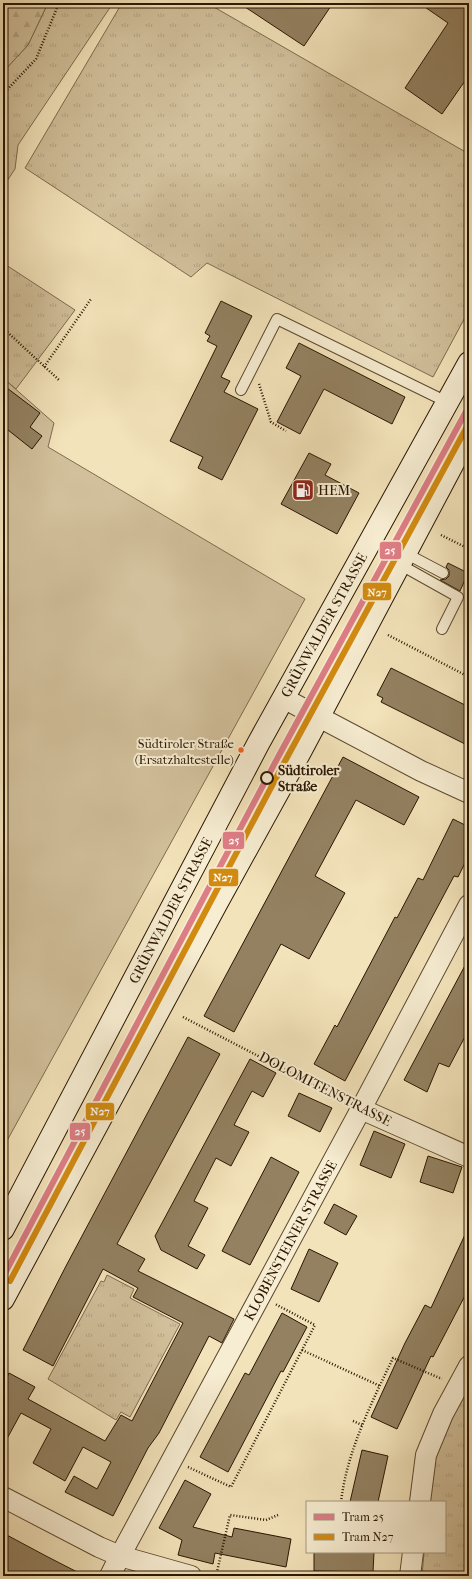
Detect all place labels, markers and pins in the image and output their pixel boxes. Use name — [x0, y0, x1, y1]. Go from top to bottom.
fuel station icon: HEM — [290, 477, 316, 503]
place label: HEM — [318, 482, 351, 499]
place label: Südtiroler Straße (Ersatzhaltestelle) — [135, 736, 235, 767]
marker: Südtiroler Straße (Ersatzhaltestelle) — [236, 745, 246, 755]
place label: Südtiroler Straße — [278, 762, 340, 795]
marker: Südtiroler Straße — [260, 771, 274, 785]

